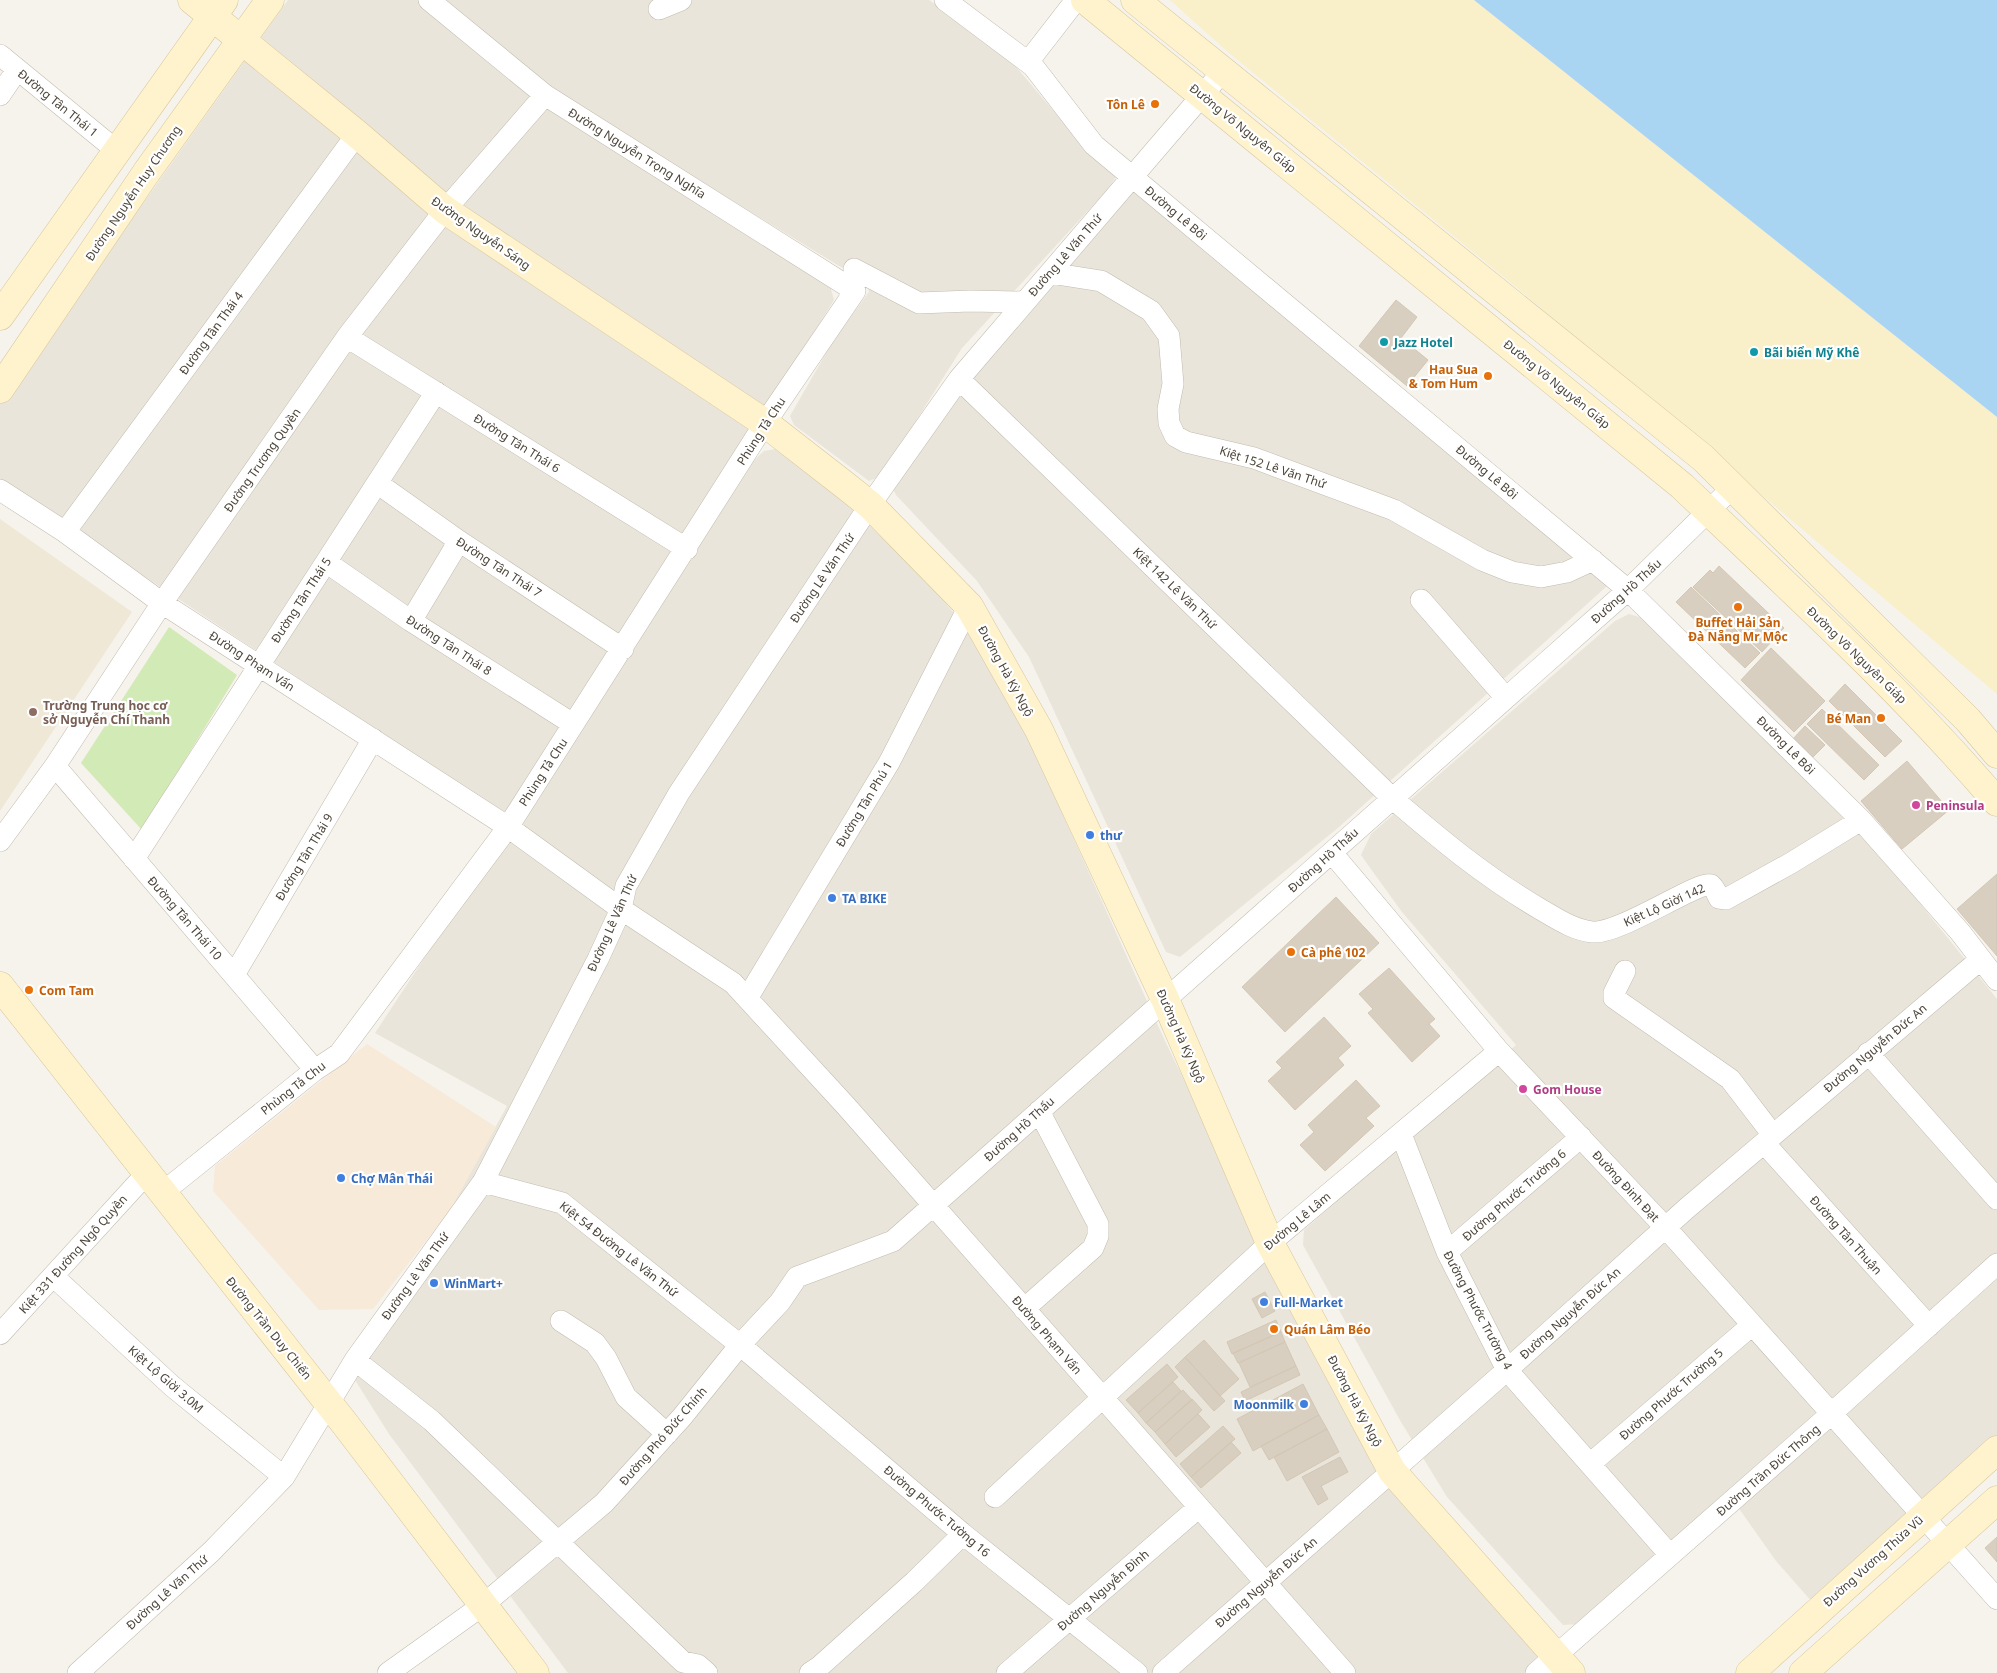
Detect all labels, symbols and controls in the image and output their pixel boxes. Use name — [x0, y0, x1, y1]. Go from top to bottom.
street label: Đường Tân Thái 1 — [14, 65, 102, 141]
street label: Đường Võ Nguyên Giáp — [1186, 80, 1300, 176]
place label: Tôn Lê — [1107, 96, 1145, 113]
marker: Tôn Lê — [1149, 98, 1161, 110]
street label: Đường Nguyễn Trọng Nghĩa — [565, 104, 709, 202]
street label: Đường Nguyễn Huy Chương — [81, 122, 185, 264]
street label: Đường Lê Bôi — [1141, 182, 1211, 244]
street label: Đường Nguyễn Sáng — [428, 192, 534, 274]
street label: Đường Lê Văn Thứ — [1024, 209, 1106, 300]
street label: Đường Tân Thái 4 — [175, 288, 247, 378]
place label: Jazz Hotel — [1393, 334, 1453, 351]
marker: Jazz Hotel — [1378, 336, 1390, 348]
street label: Đường Võ Nguyên Giáp — [1500, 336, 1614, 432]
place label: Bãi biển Mỹ Khê — [1764, 344, 1859, 361]
marker: Bãi biển Mỹ Khê — [1748, 346, 1760, 358]
place label: Hau Sua & Tom Hum — [1409, 361, 1478, 392]
marker: Hau Sua & Tom Hum — [1482, 370, 1494, 382]
street label: Phùng Tả Chu — [733, 394, 789, 468]
street label: Đường Trương Quyền — [220, 404, 304, 516]
street label: Đường Tân Thái 6 — [470, 410, 564, 477]
street label: Đường Lê Bôi — [1452, 441, 1522, 503]
street label: Kiệt 152 Lê Văn Thứ — [1218, 442, 1329, 493]
street label: Đường Lê Văn Thứ — [786, 529, 859, 626]
street label: Đường Tân Thái 7 — [453, 533, 545, 601]
street label: Kiệt 142 Lê Văn Thứ — [1129, 543, 1221, 633]
street label: Đường Tân Thái 5 — [267, 554, 335, 646]
street label: Đường Hồ Thấu — [1587, 555, 1665, 627]
marker: Buffet Hải Sản Đà Nẵng Mr Mộc — [1732, 601, 1744, 613]
street label: Đường Võ Nguyên Giáp — [1803, 603, 1911, 707]
street label: Đường Tân Thái 8 — [403, 611, 495, 679]
place label: Buffet Hải Sản Đà Nẵng Mr Mộc — [1688, 614, 1788, 645]
street label: Đường Hà Kỳ Ngộ — [974, 623, 1038, 719]
street label: Đường Phạm Vấn — [206, 627, 298, 695]
place label: Trường Trung học cơ sở Nguyễn Chí Thanh — [43, 697, 170, 728]
marker: Trường Trung học cơ sở Nguyễn Chí Thanh — [27, 706, 39, 718]
place label: Bé Man — [1826, 710, 1871, 727]
street label: Đường Lê Bôi — [1753, 712, 1819, 778]
marker: Bé Man — [1875, 712, 1887, 724]
street label: Phùng Tả Chu — [515, 735, 571, 809]
street label: Đường Tân Phú 1 — [832, 758, 896, 850]
place label: Peninsula — [1926, 797, 1984, 814]
marker: Peninsula — [1910, 799, 1922, 811]
street label: Đường Tân Thái 9 — [271, 810, 337, 904]
street label: Đường Hồ Thấu — [1284, 824, 1362, 896]
place label: thư — [1100, 827, 1123, 844]
marker: thư — [1084, 829, 1096, 841]
street label: Đường Lê Văn Thứ — [583, 871, 641, 974]
street label: Đường Tân Thái 10 — [144, 872, 226, 964]
street label: Kiệt Lộ Giời 142 — [1621, 879, 1708, 931]
place label: TA BIKE — [842, 890, 887, 907]
marker: TA BIKE — [826, 892, 838, 904]
place label: Cà phê 102 — [1301, 944, 1365, 961]
marker: Cà phê 102 — [1285, 946, 1297, 958]
place label: Com Tam — [39, 982, 94, 999]
marker: Com Tam — [23, 984, 35, 996]
street label: Đường Hà Kỳ Ngộ — [1153, 986, 1209, 1086]
street label: Đường Nguyễn Đức An — [1820, 1000, 1930, 1096]
street label: Phùng Tả Chu — [257, 1057, 329, 1119]
place label: Gom House — [1533, 1081, 1602, 1098]
marker: Gom House — [1517, 1083, 1529, 1095]
street label: Đường Hồ Thấu — [980, 1093, 1058, 1165]
street label: Đường Phước Trường 6 — [1458, 1145, 1570, 1245]
street label: Đường Đinh Đạt — [1588, 1147, 1664, 1226]
place label: Chợ Mân Thái — [351, 1170, 433, 1187]
marker: Chợ Mân Thái — [335, 1172, 347, 1184]
street label: Đường Lê Lâm — [1260, 1188, 1334, 1254]
street label: Kiệt 331 Đường Ngô Quyền — [15, 1191, 131, 1317]
street label: Đường Tân Thuận — [1806, 1192, 1886, 1278]
street label: Kiệt 54 Đường Lê Văn Thứ — [556, 1197, 683, 1301]
street label: Đường Lê Văn Thứ — [377, 1228, 453, 1323]
street label: Đường Phước Trường 4 — [1439, 1248, 1517, 1373]
street label: Đường Nguyễn Đức An — [1516, 1263, 1624, 1363]
street label: Đường Trần Duy Chiến — [222, 1273, 316, 1383]
place label: WinMart+ — [444, 1275, 503, 1292]
marker: WinMart+ — [428, 1277, 440, 1289]
street label: Đường Phạm Vấn — [1008, 1292, 1086, 1378]
place label: Full-Market — [1274, 1294, 1343, 1311]
marker: Full-Market — [1258, 1296, 1270, 1308]
place label: Quán Lâm Béo — [1284, 1321, 1371, 1338]
marker: Quán Lâm Béo — [1268, 1323, 1280, 1335]
street label: Kiệt Lộ Giời 3.0M — [125, 1342, 207, 1416]
street label: Đường Phước Trường 5 — [1615, 1344, 1727, 1444]
street label: Đường Hà Kỳ Ngộ — [1324, 1352, 1386, 1450]
street label: Đường Phó Đức Chính — [615, 1383, 711, 1489]
place label: Moonmilk — [1234, 1396, 1295, 1413]
marker: Moonmilk — [1298, 1398, 1310, 1410]
street label: Đường Trần Đức Thông — [1713, 1420, 1823, 1520]
street label: Đường Phước Tường 16 — [880, 1461, 994, 1561]
street label: Đường Vương Thừa Vũ — [1819, 1511, 1927, 1611]
street label: Đường Nguyễn Đức An — [1211, 1533, 1321, 1631]
street label: Đường Nguyễn Đình — [1054, 1545, 1152, 1635]
street label: Đường Lê Văn Thứ — [122, 1550, 212, 1633]

